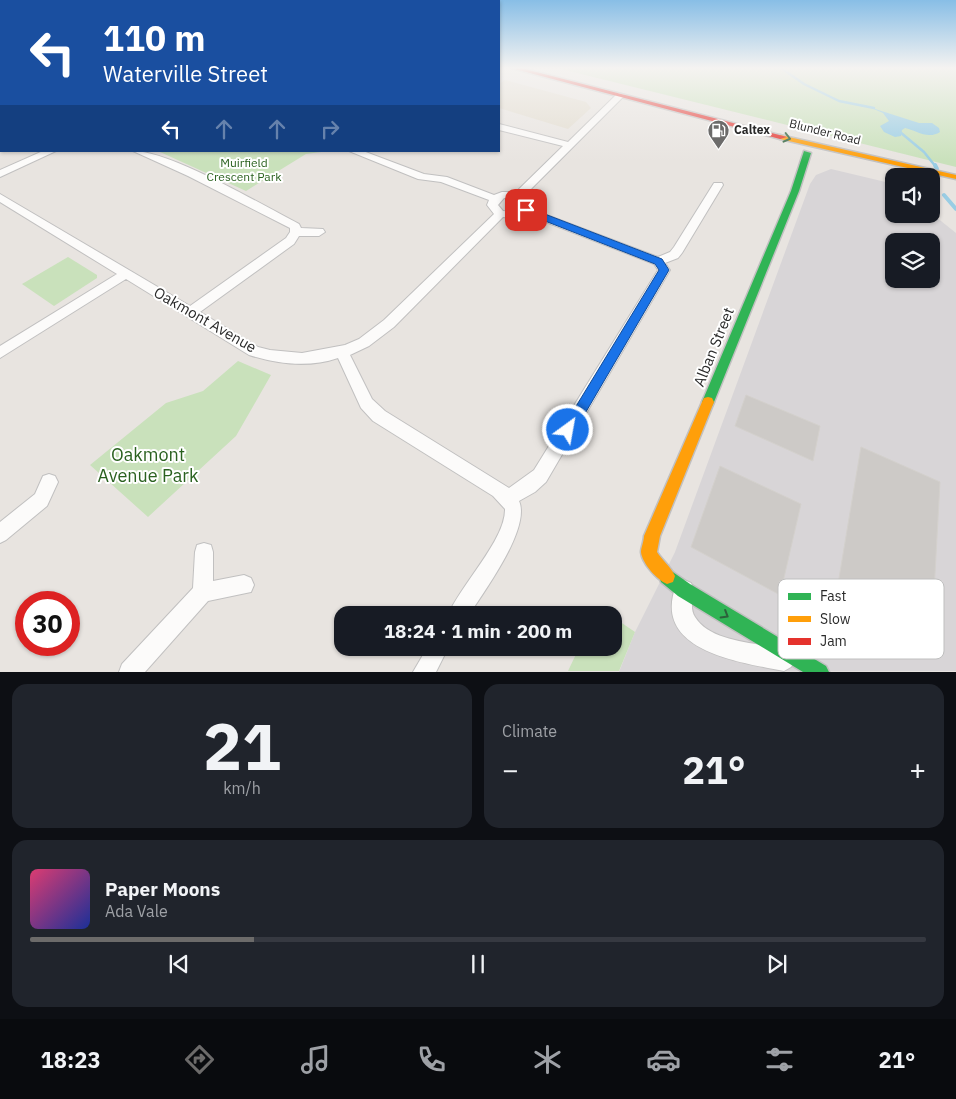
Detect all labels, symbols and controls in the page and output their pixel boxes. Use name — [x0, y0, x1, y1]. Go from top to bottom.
text: 110 m — [103, 15, 206, 61]
icon: left — [20, 20, 85, 85]
text: Waterville Street — [103, 59, 268, 88]
icon: left — [157, 115, 185, 143]
icon: ahead — [210, 115, 238, 143]
icon: ahead — [263, 115, 291, 143]
icon: right — [316, 115, 344, 143]
street label: Blunder Road — [788, 115, 862, 148]
fuel station icon: Caltex — [706, 118, 730, 149]
place label: Caltex — [734, 122, 770, 137]
one-way arrow — [783, 132, 791, 142]
park label: Muirfield Crescent Park — [207, 155, 282, 184]
map controls — [885, 168, 940, 288]
button: sound — [885, 168, 940, 223]
pin — [505, 189, 547, 231]
icon: arrive — [512, 196, 540, 224]
button: layers — [885, 233, 940, 288]
street label: Oakmont Avenue — [151, 282, 260, 357]
street label: Alban Street — [689, 304, 738, 389]
position arrow — [541, 403, 593, 455]
park label: Oakmont Avenue Park — [98, 443, 199, 487]
legend — [778, 579, 944, 659]
text: Fast — [820, 587, 846, 605]
speed limit sign: 30 — [15, 591, 80, 656]
one-way arrow — [720, 609, 729, 619]
text: Slow — [820, 610, 851, 628]
text: 18:24 · 1 min · 200 m — [384, 619, 572, 643]
text: Jam — [820, 632, 847, 650]
text: 21 — [203, 703, 281, 788]
text: Climate — [502, 721, 557, 741]
text: 21° — [682, 745, 746, 794]
text: − — [502, 751, 519, 788]
text: + — [909, 751, 926, 788]
text: km/h — [223, 778, 261, 798]
text: Paper Moons — [105, 877, 220, 901]
text: Ada Vale — [105, 901, 168, 921]
icon: previous — [165, 950, 193, 978]
icon: pause — [464, 950, 492, 978]
icon: next — [763, 950, 791, 978]
icon: directions — [182, 1042, 217, 1077]
icon: music — [298, 1042, 333, 1077]
icon: phone — [414, 1042, 449, 1077]
icon: climate — [530, 1042, 565, 1077]
icon: car — [646, 1042, 681, 1077]
icon: filters — [762, 1042, 797, 1077]
text: 18:23 — [41, 1045, 101, 1074]
text: 21° — [879, 1045, 915, 1074]

